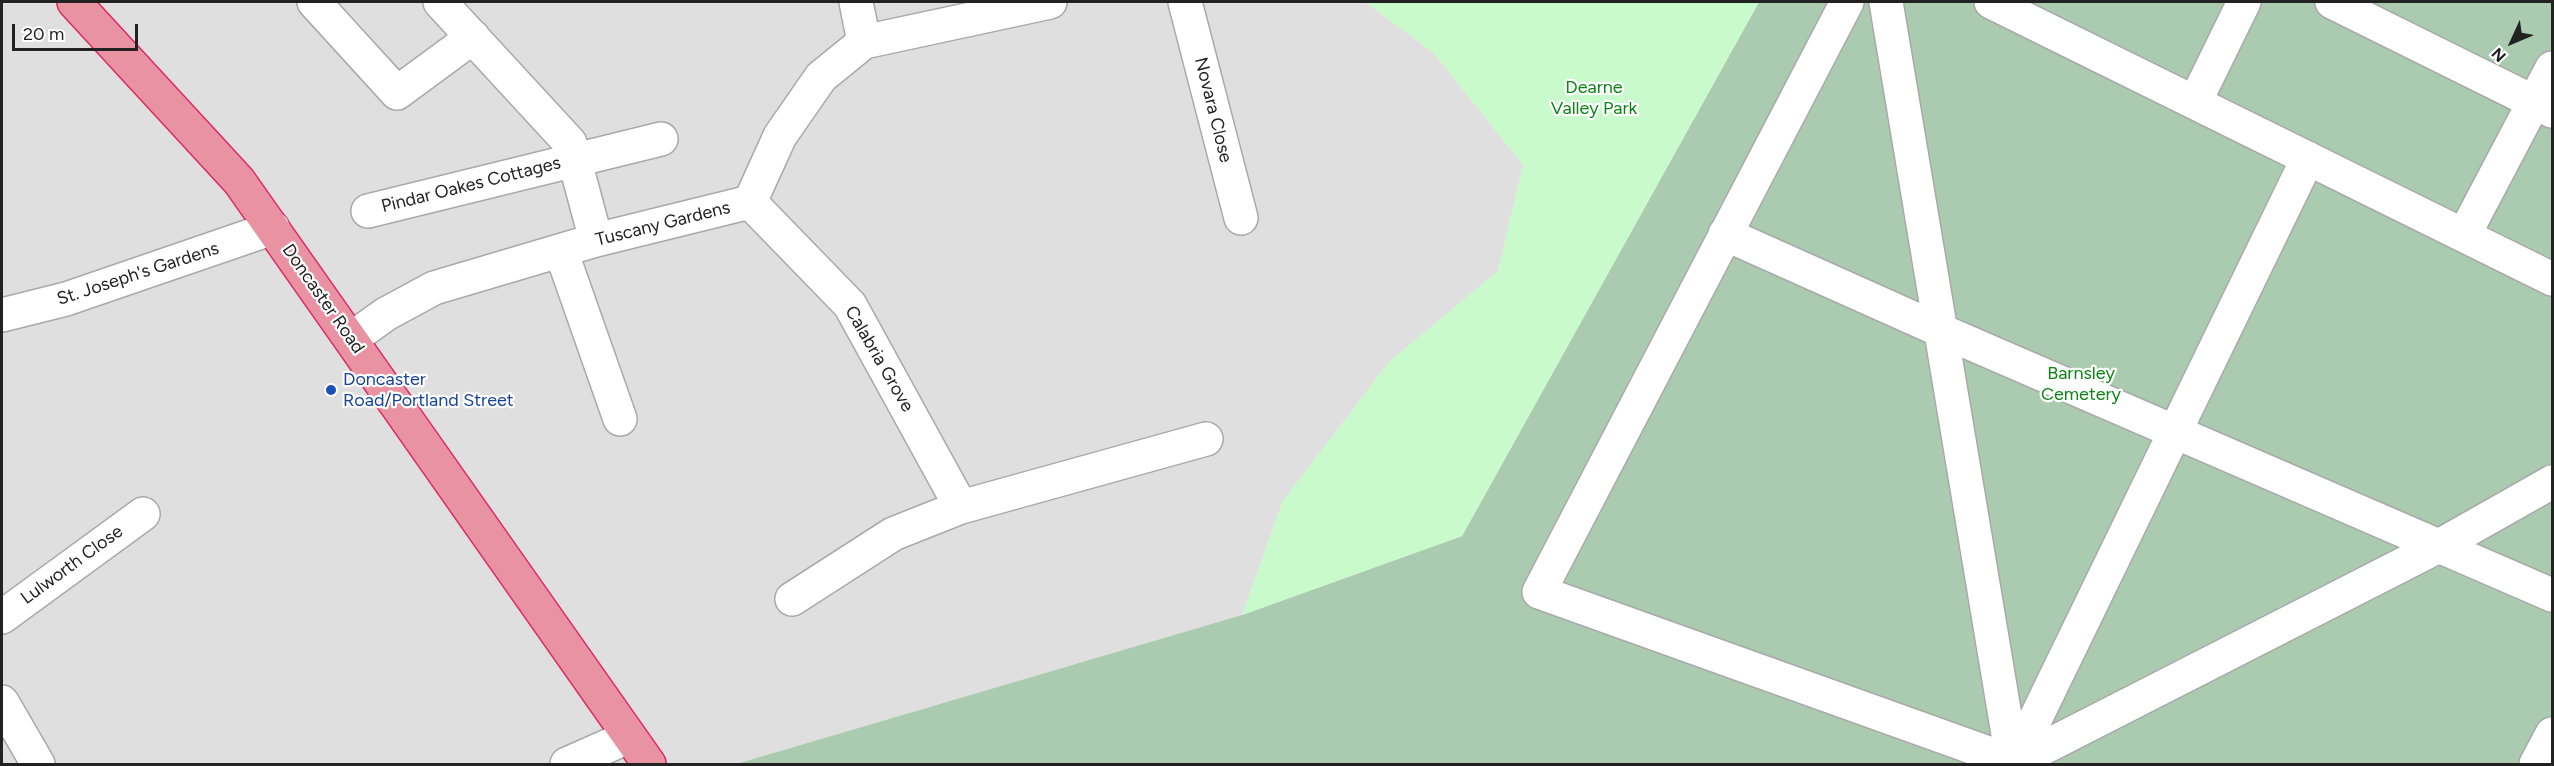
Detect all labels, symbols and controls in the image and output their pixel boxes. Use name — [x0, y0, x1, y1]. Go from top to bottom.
scale bar — [15, 12, 141, 50]
north arrow — [2482, 12, 2542, 72]
text: 20 m — [23, 23, 64, 45]
text: N — [2488, 44, 2510, 66]
street label: Novara Close — [1189, 55, 1237, 165]
park label: Dearne Valley Park — [1551, 77, 1637, 119]
street label: Pindar Oakes Cottages — [379, 152, 563, 218]
street label: Tuscany Gardens — [593, 197, 733, 251]
street label: St. Joseph's Gardens — [54, 238, 222, 310]
street label: Doncaster Road — [277, 240, 369, 358]
street label: Calabria Grove — [840, 302, 918, 416]
park label: Barnsley Cemetery — [2041, 363, 2121, 406]
place label: Doncaster Road/Portland Street — [343, 369, 514, 412]
marker: Doncaster Road/Portland Street — [324, 383, 338, 397]
street label: Lulworth Close — [17, 521, 127, 609]

